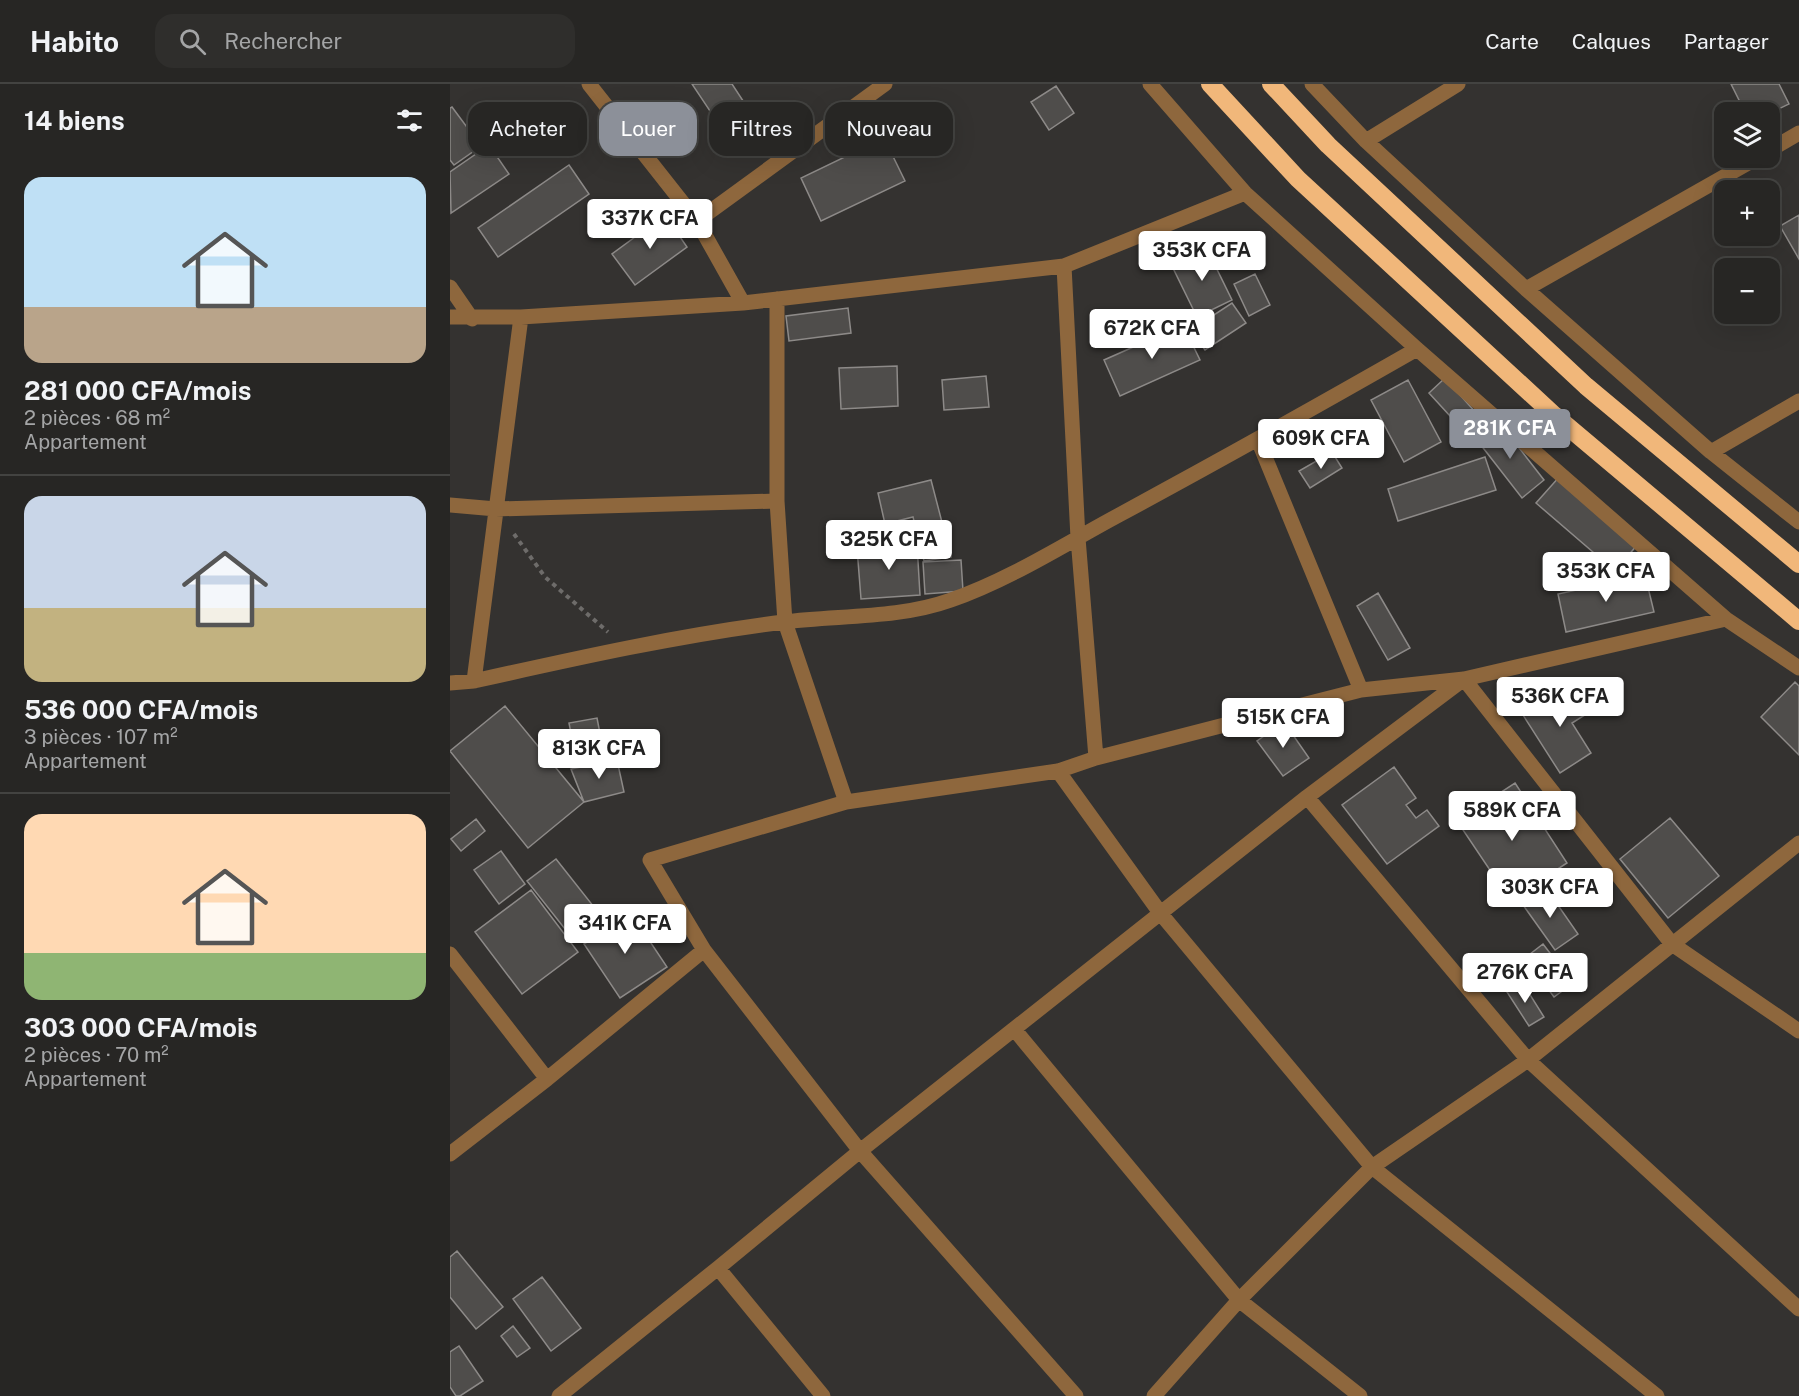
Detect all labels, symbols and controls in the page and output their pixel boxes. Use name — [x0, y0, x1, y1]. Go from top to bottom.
search box — [155, 14, 575, 68]
text: Habito — [30, 25, 119, 58]
icon: search — [176, 25, 209, 58]
text: Rechercher — [224, 28, 342, 54]
text: Carte — [1485, 29, 1539, 54]
text: Calques — [1572, 29, 1651, 54]
text: Partager — [1684, 29, 1769, 54]
chip: Acheter — [468, 102, 587, 156]
chip: Louer — [599, 102, 697, 156]
chip: Filtres — [709, 102, 813, 156]
chip: Nouveau — [825, 102, 953, 156]
map controls — [1714, 102, 1780, 324]
button: layers — [1714, 102, 1780, 168]
icon: filters — [393, 104, 426, 137]
text: 14 biens — [24, 105, 125, 136]
button: + — [1714, 180, 1780, 246]
pin: 337K CFA — [588, 199, 712, 250]
text: 337K CFA — [601, 206, 699, 230]
icon: home — [171, 216, 279, 324]
pin: 353K CFA — [1140, 231, 1264, 282]
text: 353K CFA — [1153, 238, 1251, 262]
button: − — [1714, 258, 1780, 324]
pin: 672K CFA — [1090, 309, 1214, 360]
text: 672K CFA — [1104, 316, 1200, 340]
text: 281 000 CFA/mois — [24, 375, 251, 406]
text: 2 pièces · 68 m² — [24, 406, 170, 430]
pin: 281K CFA — [1448, 409, 1572, 460]
text: 281K CFA — [1463, 416, 1557, 440]
pin: 609K CFA — [1259, 419, 1383, 470]
text: 609K CFA — [1272, 426, 1370, 450]
text: Appartement — [24, 430, 147, 454]
pin: 325K CFA — [827, 520, 951, 571]
text: 325K CFA — [840, 527, 938, 551]
icon: home — [171, 535, 279, 643]
pin: 353K CFA — [1544, 552, 1668, 603]
text: 353K CFA — [1557, 559, 1655, 583]
pin: 536K CFA — [1498, 677, 1622, 728]
text: 536K CFA — [1511, 684, 1609, 708]
text: 536 000 CFA/mois — [24, 694, 258, 725]
pin: 515K CFA — [1221, 698, 1345, 749]
text: 515K CFA — [1236, 705, 1330, 729]
text: 3 pièces · 107 m² — [24, 725, 177, 749]
pin: 813K CFA — [537, 729, 661, 780]
text: 813K CFA — [552, 736, 646, 760]
text: Appartement — [24, 749, 147, 773]
pin: 589K CFA — [1450, 791, 1574, 842]
text: 589K CFA — [1463, 798, 1561, 822]
icon: home — [171, 853, 279, 961]
pin: 303K CFA — [1488, 868, 1612, 919]
text: 303K CFA — [1501, 875, 1599, 899]
pin: 341K CFA — [563, 904, 687, 955]
text: 341K CFA — [578, 911, 672, 935]
pin: 276K CFA — [1463, 953, 1587, 1004]
text: 276K CFA — [1477, 960, 1573, 984]
text: 303 000 CFA/mois — [24, 1012, 258, 1043]
text: 2 pièces · 70 m² — [24, 1043, 169, 1067]
text: Appartement — [24, 1067, 147, 1091]

